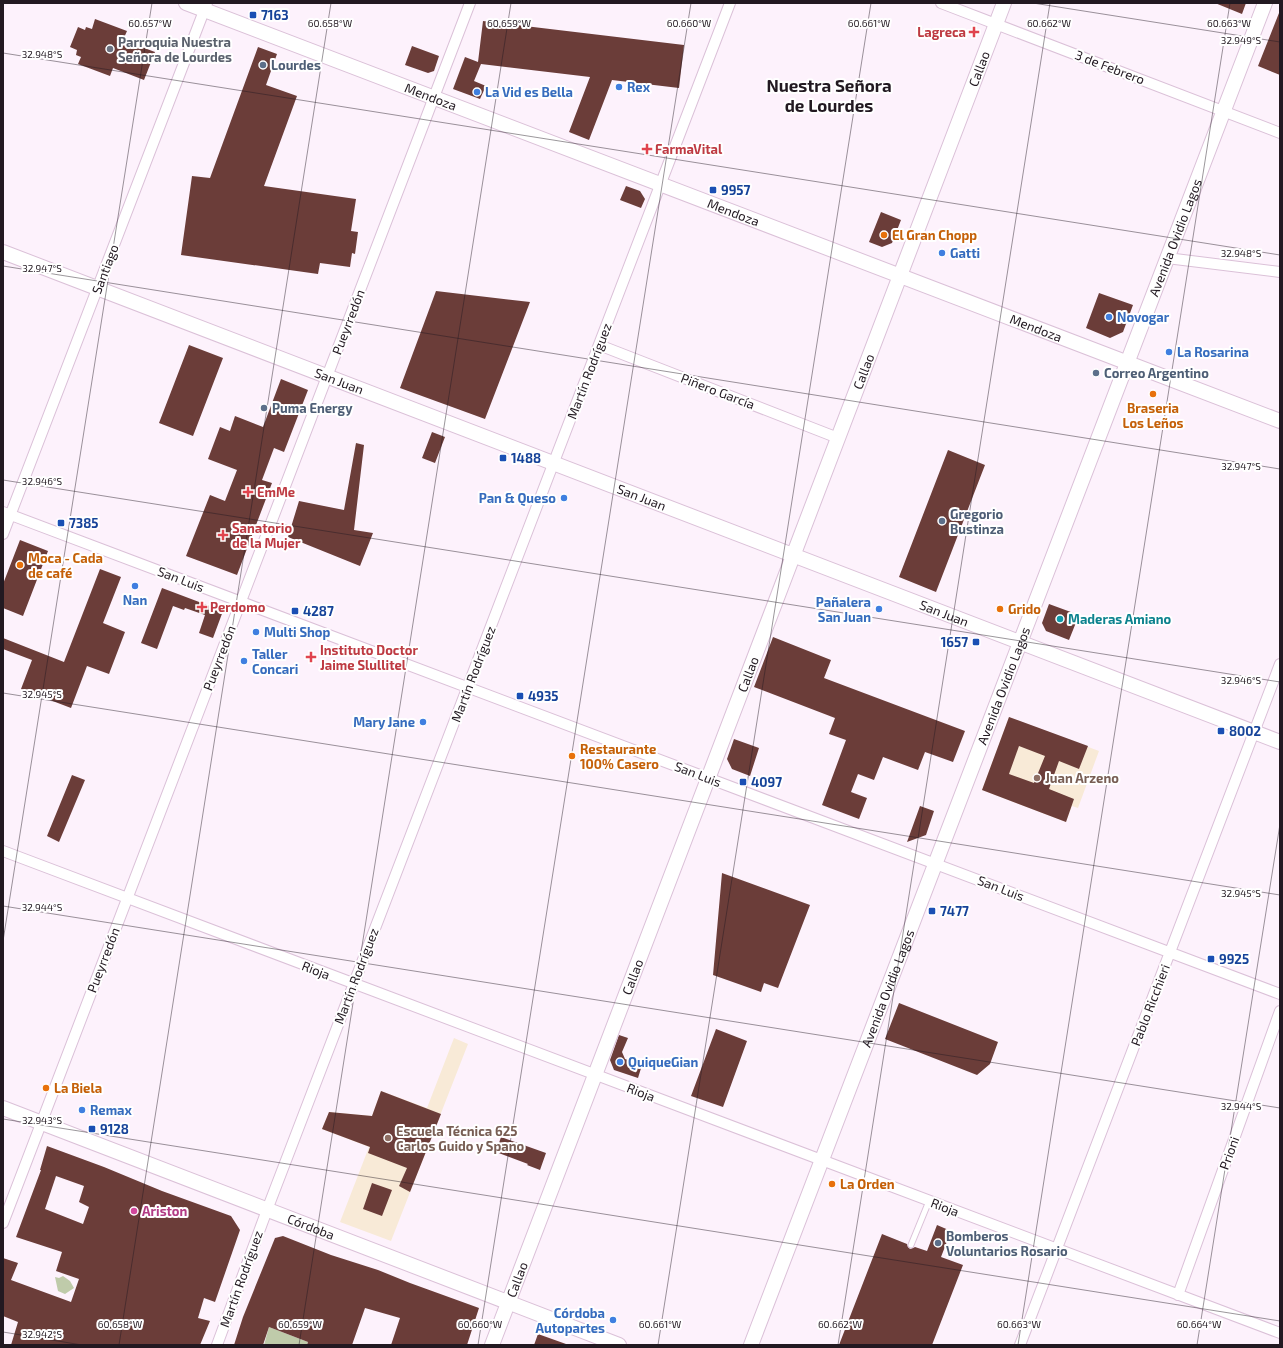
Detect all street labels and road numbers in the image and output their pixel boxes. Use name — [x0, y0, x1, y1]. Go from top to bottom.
street label: 3 de Febrero — [1073, 46, 1147, 88]
street label: Callao — [965, 49, 993, 89]
street label: Mendoza — [402, 79, 459, 114]
street label: Avenida Ovidio Lagos — [1145, 176, 1205, 299]
street label: Mendoza — [705, 195, 762, 229]
street label: Santiago — [88, 242, 122, 296]
street label: Pueyrredón — [328, 287, 368, 357]
street label: Mendoza — [1008, 311, 1064, 345]
street label: Martín Rodríguez — [563, 321, 615, 421]
street label: Callao — [849, 351, 877, 392]
street label: San Juan — [312, 364, 366, 398]
street label: Piñero García — [679, 370, 757, 412]
street label: San Juan — [615, 480, 668, 514]
street label: San Luis — [155, 563, 207, 595]
street label: San Juan — [917, 596, 971, 630]
street label: Pueyrredón — [199, 623, 239, 693]
street label: Martín Rodríguez — [447, 624, 499, 724]
street label: Avenida Ovidio Lagos — [974, 625, 1033, 747]
street label: Callao — [734, 654, 762, 694]
street label: San Luis — [672, 758, 724, 790]
street label: San Luis — [975, 872, 1027, 904]
street label: Pueyrredón — [83, 925, 123, 995]
street label: Martín Rodríguez — [330, 926, 382, 1026]
street label: Avenida Ovidio Lagos — [858, 927, 917, 1049]
street label: Rioja — [300, 957, 332, 983]
street label: Callao — [618, 957, 646, 997]
street label: Pablo Ricchieri — [1127, 962, 1173, 1048]
street label: Rioja — [625, 1079, 657, 1105]
street label: Prioni — [1216, 1134, 1242, 1172]
street label: Rioja — [929, 1194, 961, 1220]
street label: Córdoba — [285, 1210, 337, 1243]
street label: Martín Rodríguez — [216, 1228, 266, 1330]
street label: Callao — [503, 1260, 531, 1300]

